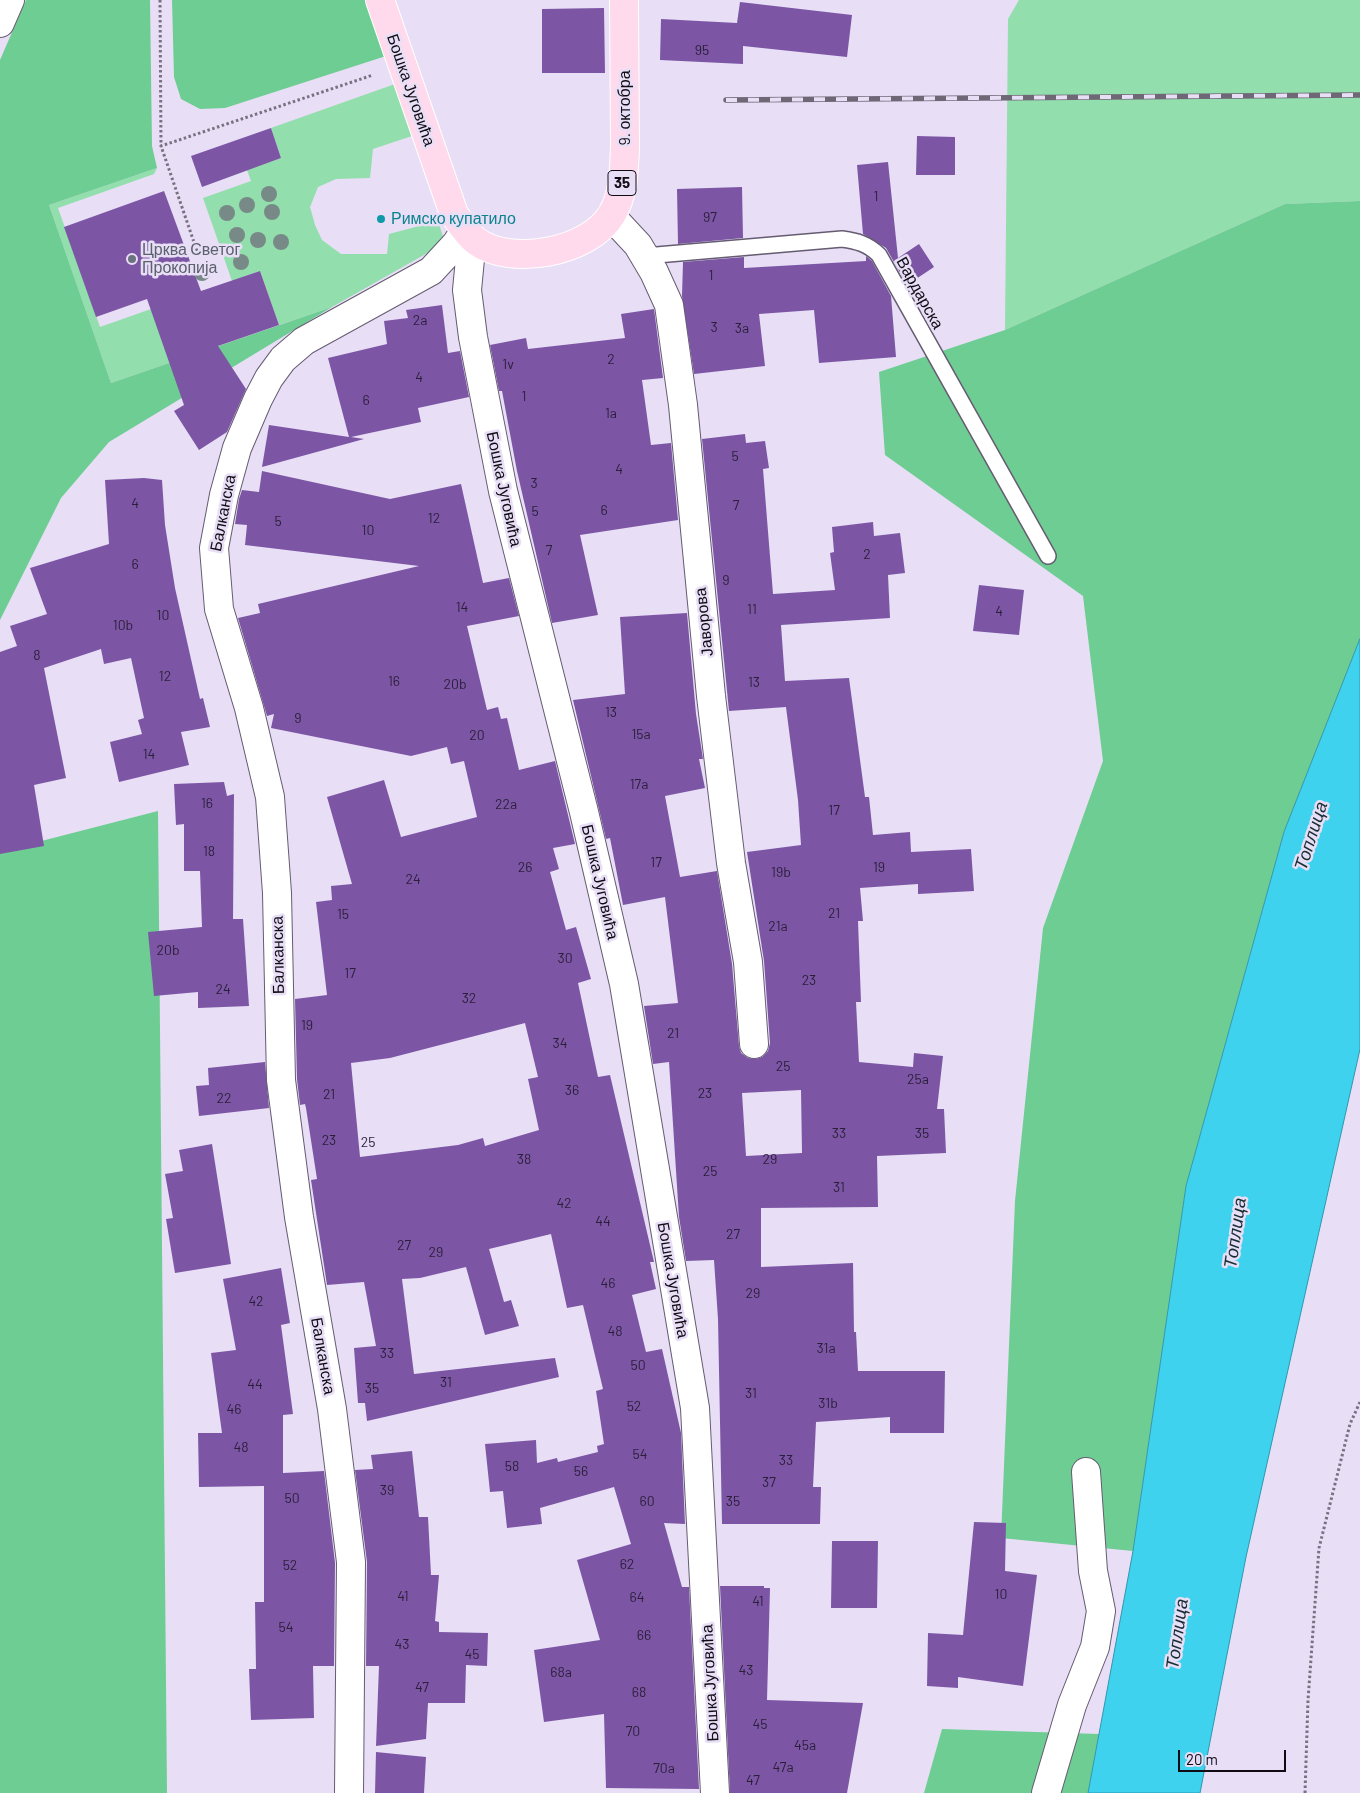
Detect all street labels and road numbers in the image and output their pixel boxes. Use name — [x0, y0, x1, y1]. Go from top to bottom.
street label: Бошка Југовића — [383, 31, 439, 149]
street label: 9. октобра — [615, 70, 635, 146]
road number: 35 — [608, 170, 636, 196]
street label: Вардарска — [892, 254, 948, 332]
street label: Бошка Југовића — [482, 430, 526, 548]
street label: Балканска — [206, 473, 240, 553]
street label: Јаворова — [691, 587, 717, 657]
street label: Бошка Југовића — [577, 823, 623, 941]
street label: Балканска — [268, 916, 288, 994]
street label: Бошка Југовића — [653, 1221, 693, 1339]
street label: Балканска — [307, 1316, 339, 1396]
street label: Бошка Југовића — [697, 1624, 723, 1742]

